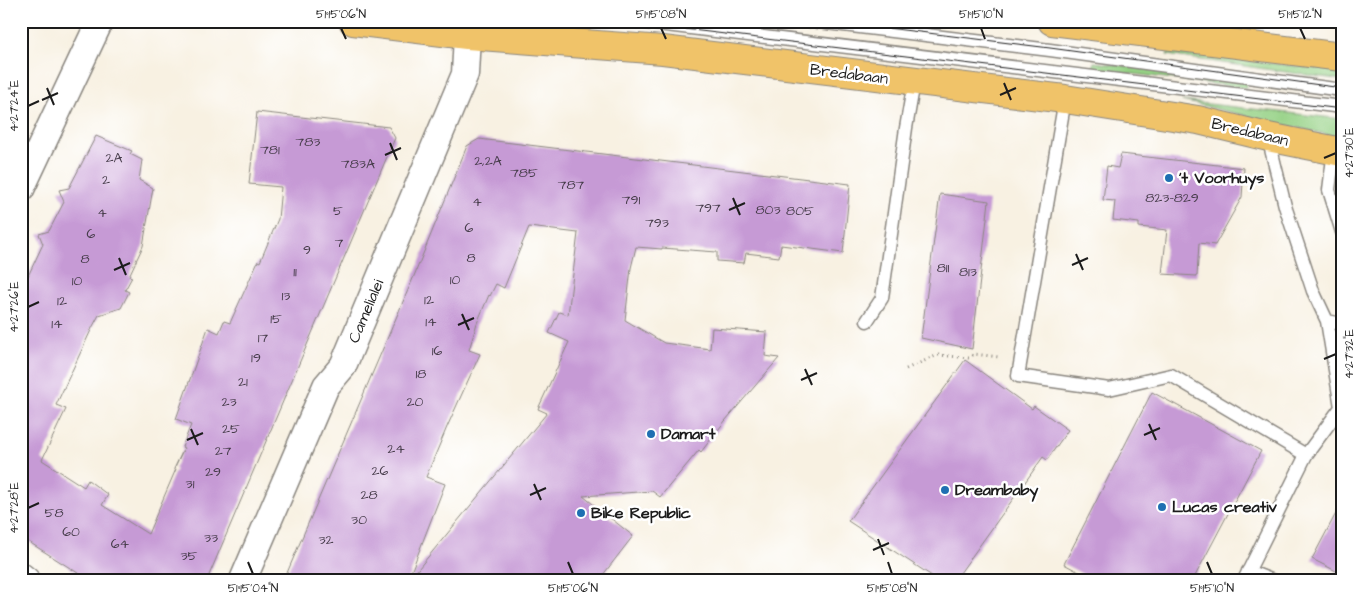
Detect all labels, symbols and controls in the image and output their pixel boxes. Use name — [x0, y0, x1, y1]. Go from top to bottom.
text: 51°15'06"N — [316, 6, 367, 23]
text: 51°15'08"N — [636, 6, 687, 23]
text: 51°15'10"N — [959, 6, 1004, 23]
text: 51°15'12"N — [1278, 6, 1322, 23]
street label: Bredabaan — [809, 58, 889, 90]
text: 4°27'24"E — [6, 80, 23, 132]
street label: Bredabaan — [1209, 112, 1291, 152]
text: 4°27'30"E — [1341, 128, 1358, 178]
house number: 783 — [296, 132, 320, 152]
house number: 781 — [260, 140, 280, 160]
house number: 2A — [106, 148, 123, 168]
house number: 2,2A — [474, 151, 502, 171]
house number: 783A — [341, 154, 375, 174]
house number: 785 — [510, 163, 538, 183]
place label: 't Voorhuys — [1178, 167, 1264, 190]
house number: 2 — [102, 170, 110, 190]
marker: 't Voorhuys — [1163, 172, 1175, 184]
house number: 787 — [558, 175, 585, 195]
house number: 823-829 — [1145, 188, 1199, 208]
house number: 791 — [622, 190, 640, 210]
house number: 4 — [472, 192, 482, 212]
house number: 797 — [695, 198, 721, 218]
house number: 803 — [755, 200, 781, 220]
house number: 5 — [333, 201, 343, 221]
house number: 805 — [786, 201, 814, 221]
house number: 4 — [97, 203, 107, 223]
house number: 793 — [645, 213, 669, 233]
house number: 6 — [465, 218, 474, 238]
house number: 6 — [87, 224, 96, 244]
house number: 7 — [335, 233, 344, 253]
house number: 9 — [303, 240, 311, 260]
house number: 8 — [466, 248, 476, 268]
house number: 8 — [80, 249, 90, 269]
house number: 811 — [937, 258, 950, 278]
house number: 11 — [293, 262, 297, 282]
house number: 813 — [959, 262, 977, 282]
house number: 10 — [450, 270, 460, 290]
house number: 10 — [72, 271, 82, 291]
street label: Camelialei — [343, 275, 389, 346]
text: 4°27'26"E — [6, 281, 23, 333]
house number: 13 — [282, 286, 290, 306]
house number: 12 — [424, 290, 434, 310]
house number: 12 — [57, 291, 67, 311]
house number: 15 — [270, 309, 282, 329]
house number: 14 — [425, 312, 437, 332]
house number: 14 — [51, 314, 63, 334]
house number: 17 — [258, 328, 269, 348]
text: 4°27'32"E — [1341, 329, 1358, 379]
house number: 16 — [432, 341, 443, 361]
house number: 19 — [251, 348, 261, 368]
house number: 18 — [416, 364, 426, 384]
house number: 21 — [238, 372, 248, 392]
house number: 23 — [221, 392, 237, 412]
house number: 20 — [407, 392, 424, 412]
house number: 25 — [222, 419, 240, 439]
place label: Damart — [661, 423, 716, 445]
marker: Damart — [645, 428, 657, 440]
house number: 24 — [387, 439, 405, 459]
house number: 27 — [215, 441, 232, 461]
house number: 26 — [372, 461, 389, 481]
house number: 29 — [205, 462, 221, 482]
house number: 31 — [186, 474, 195, 494]
place label: Dreambaby — [955, 479, 1039, 502]
text: 4°27'28"E — [6, 482, 23, 534]
marker: Dreambaby — [939, 484, 951, 496]
house number: 28 — [360, 485, 378, 505]
place label: Lucas creativ — [1172, 496, 1278, 518]
marker: Lucas creativ — [1156, 501, 1168, 513]
place label: Bike Republic — [591, 502, 692, 524]
house number: 58 — [45, 503, 64, 523]
marker: Bike Republic — [575, 507, 587, 519]
house number: 30 — [351, 510, 367, 530]
house number: 60 — [62, 522, 80, 542]
house number: 33 — [204, 528, 218, 548]
house number: 32 — [318, 530, 334, 550]
house number: 64 — [111, 534, 130, 554]
house number: 35 — [180, 546, 198, 566]
text: 51°15'04"N — [228, 580, 279, 597]
text: 51°15'06"N — [548, 580, 599, 597]
text: 51°15'08"N — [867, 580, 918, 597]
text: 51°15'10"N — [1190, 580, 1235, 597]

